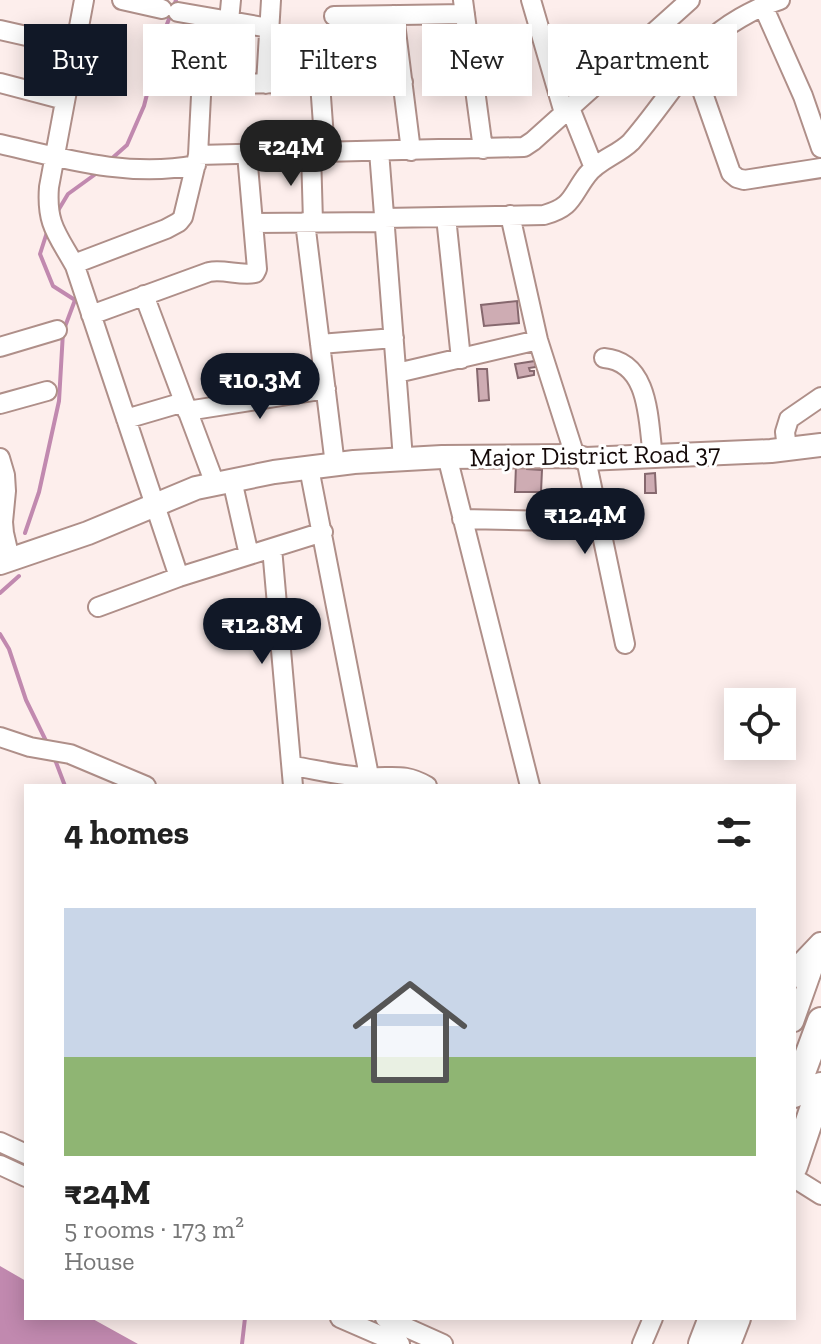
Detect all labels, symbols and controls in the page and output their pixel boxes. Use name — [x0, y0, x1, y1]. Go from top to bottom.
chip: Buy — [24, 24, 127, 96]
chip: Rent — [143, 24, 255, 96]
chip: Filters — [271, 24, 406, 96]
chip: New — [422, 24, 532, 96]
chip: Apartment — [548, 24, 737, 96]
pin: ₹24M — [244, 120, 338, 188]
text: ₹24M — [258, 130, 324, 162]
pin: ₹10.3M — [195, 353, 325, 421]
text: ₹10.3M — [219, 363, 301, 395]
street label: Major District Road 37 — [469, 437, 721, 473]
pin: ₹12.4M — [520, 488, 650, 556]
text: ₹12.4M — [544, 498, 626, 530]
pin: ₹12.8M — [197, 598, 327, 666]
text: ₹12.8M — [221, 608, 303, 640]
map controls — [724, 688, 796, 760]
button: locate — [724, 688, 796, 760]
icon: filters — [712, 810, 756, 854]
text: 4 homes — [64, 812, 189, 853]
icon: home — [338, 960, 482, 1104]
text: ₹24M — [64, 1172, 151, 1213]
text: 5 rooms · 173 m² — [64, 1213, 244, 1245]
text: House — [64, 1245, 135, 1277]

